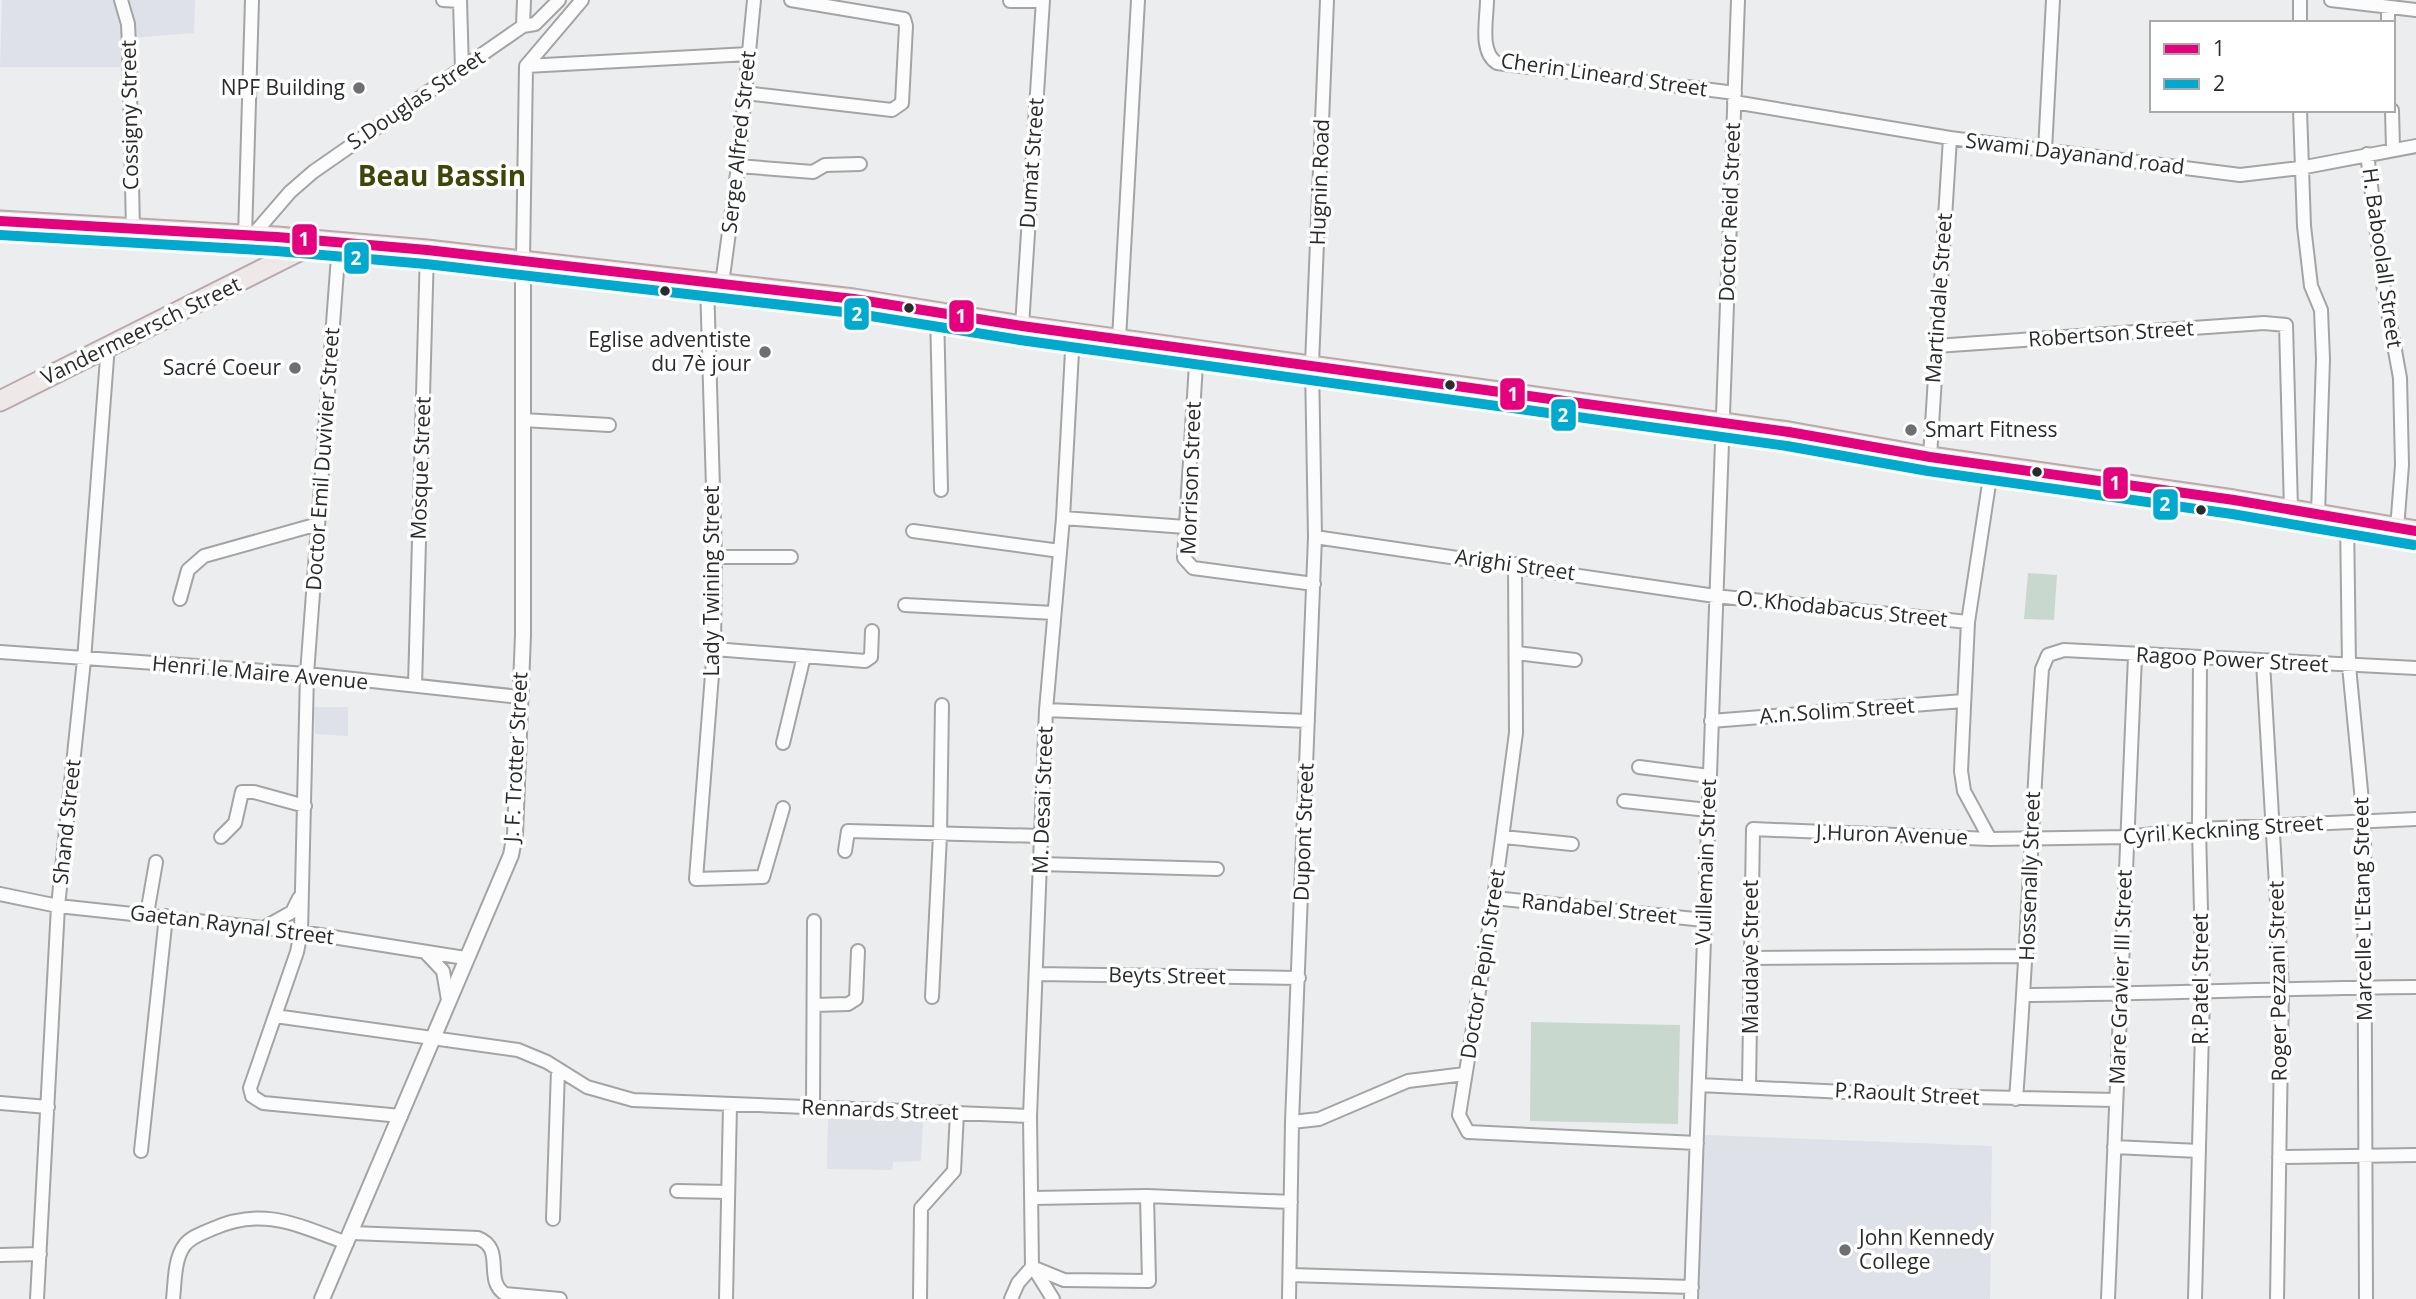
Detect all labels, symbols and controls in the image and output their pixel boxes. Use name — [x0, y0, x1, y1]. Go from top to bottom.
legend — [2150, 21, 2395, 112]
text: 1 — [2213, 34, 2225, 62]
street label: Cossigny Street — [114, 40, 144, 190]
street label: S.Douglas Street — [341, 43, 490, 156]
street label: Cherin Lineard Street — [1499, 46, 1709, 102]
street label: Serge Alfred Street — [714, 49, 762, 235]
text: 2 — [2213, 69, 2225, 97]
place label: NPF Building — [221, 73, 345, 101]
marker: NPF Building — [351, 80, 367, 96]
street label: Dumat Street — [1012, 97, 1050, 229]
street label: Hugnin Road — [1303, 118, 1335, 246]
street label: Doctor Reid Street — [1712, 122, 1746, 302]
street label: Swami Dayanand road — [1964, 126, 2186, 180]
district label: Beau Bassin — [358, 156, 526, 194]
street label: H. Baboolall Street — [2356, 166, 2409, 350]
street label: Martindale Street — [1918, 212, 1958, 384]
line badge: 1 — [291, 223, 318, 256]
text: 1 — [299, 226, 309, 252]
line badge: 2 — [343, 241, 370, 275]
text: 2 — [351, 245, 362, 271]
street label: Vandermeersch Street — [36, 270, 245, 391]
unlabelled marker — [658, 284, 672, 298]
line badge: 2 — [843, 297, 870, 331]
line badge: 1 — [948, 299, 975, 333]
text: 2 — [852, 301, 863, 327]
unlabelled marker — [902, 301, 916, 315]
text: 1 — [956, 303, 966, 329]
street label: Robertson Street — [2027, 313, 2195, 353]
place label: Eglise adventiste du 7è jour — [588, 325, 751, 377]
street label: Doctor Emil Duvivier Street — [299, 327, 345, 591]
marker: Eglise adventiste du 7è jour — [757, 344, 773, 360]
place label: Sacré Coeur — [163, 353, 281, 381]
marker: Sacré Coeur — [287, 360, 303, 376]
line badge: 1 — [1499, 377, 1526, 411]
unlabelled marker — [1443, 378, 1457, 392]
text: 1 — [1508, 381, 1518, 407]
street label: Mosque Street — [404, 396, 436, 540]
line badge: 2 — [1550, 398, 1577, 432]
street label: Morrison Street — [1173, 401, 1207, 555]
text: 2 — [1558, 402, 1569, 428]
place label: Smart Fitness — [1925, 415, 2057, 443]
marker: Smart Fitness — [1903, 422, 1919, 438]
unlabelled marker — [2030, 465, 2044, 479]
line badge: 1 — [2102, 466, 2129, 500]
text: 1 — [2110, 470, 2120, 496]
street label: Lady Twining Street — [697, 485, 725, 677]
line badge: 2 — [2152, 488, 2179, 521]
text: 2 — [2160, 491, 2171, 517]
unlabelled marker — [2194, 503, 2208, 517]
street label: Arighi Street — [1453, 542, 1577, 586]
street label: O. Khodabacus Street — [1735, 583, 1949, 633]
street label: Ragoo Power Street — [2135, 640, 2329, 678]
street label: Henri le Maire Avenue — [151, 649, 369, 695]
street label: J. F. Trotter Street — [496, 671, 533, 845]
street label: A.n.Solim Street — [1758, 691, 1915, 729]
street label: M. Desai Street — [1025, 726, 1059, 874]
street label: Shand Street — [46, 758, 87, 886]
street label: Dupont Street — [1287, 762, 1319, 901]
street label: Vuillemain Street — [1688, 778, 1722, 946]
street label: Hossenally Street — [2012, 791, 2046, 961]
street label: Marcelle L'Etang Street — [2346, 797, 2378, 1021]
street label: Cyril Keckning Street — [2122, 808, 2324, 850]
street label: J.Huron Avenue — [1814, 817, 1969, 851]
street label: Doctor Pepin Street — [1453, 867, 1511, 1061]
street label: Mare Gravier III Street — [2102, 869, 2138, 1085]
street label: Maudave Street — [1736, 880, 1764, 1034]
street label: Roger Pezzani Street — [2261, 880, 2293, 1082]
street label: Randabel Street — [1520, 886, 1678, 930]
street label: Gaetan Raynal Street — [129, 898, 336, 950]
street label: R.Patel Street — [2186, 913, 2214, 1045]
street label: Beyts Street — [1108, 960, 1226, 990]
street label: P.Raoult Street — [1834, 1075, 1980, 1111]
street label: Rennards Street — [801, 1092, 959, 1126]
place label: John Kennedy College — [1857, 1223, 1995, 1275]
marker: John Kennedy College — [1837, 1242, 1853, 1258]

